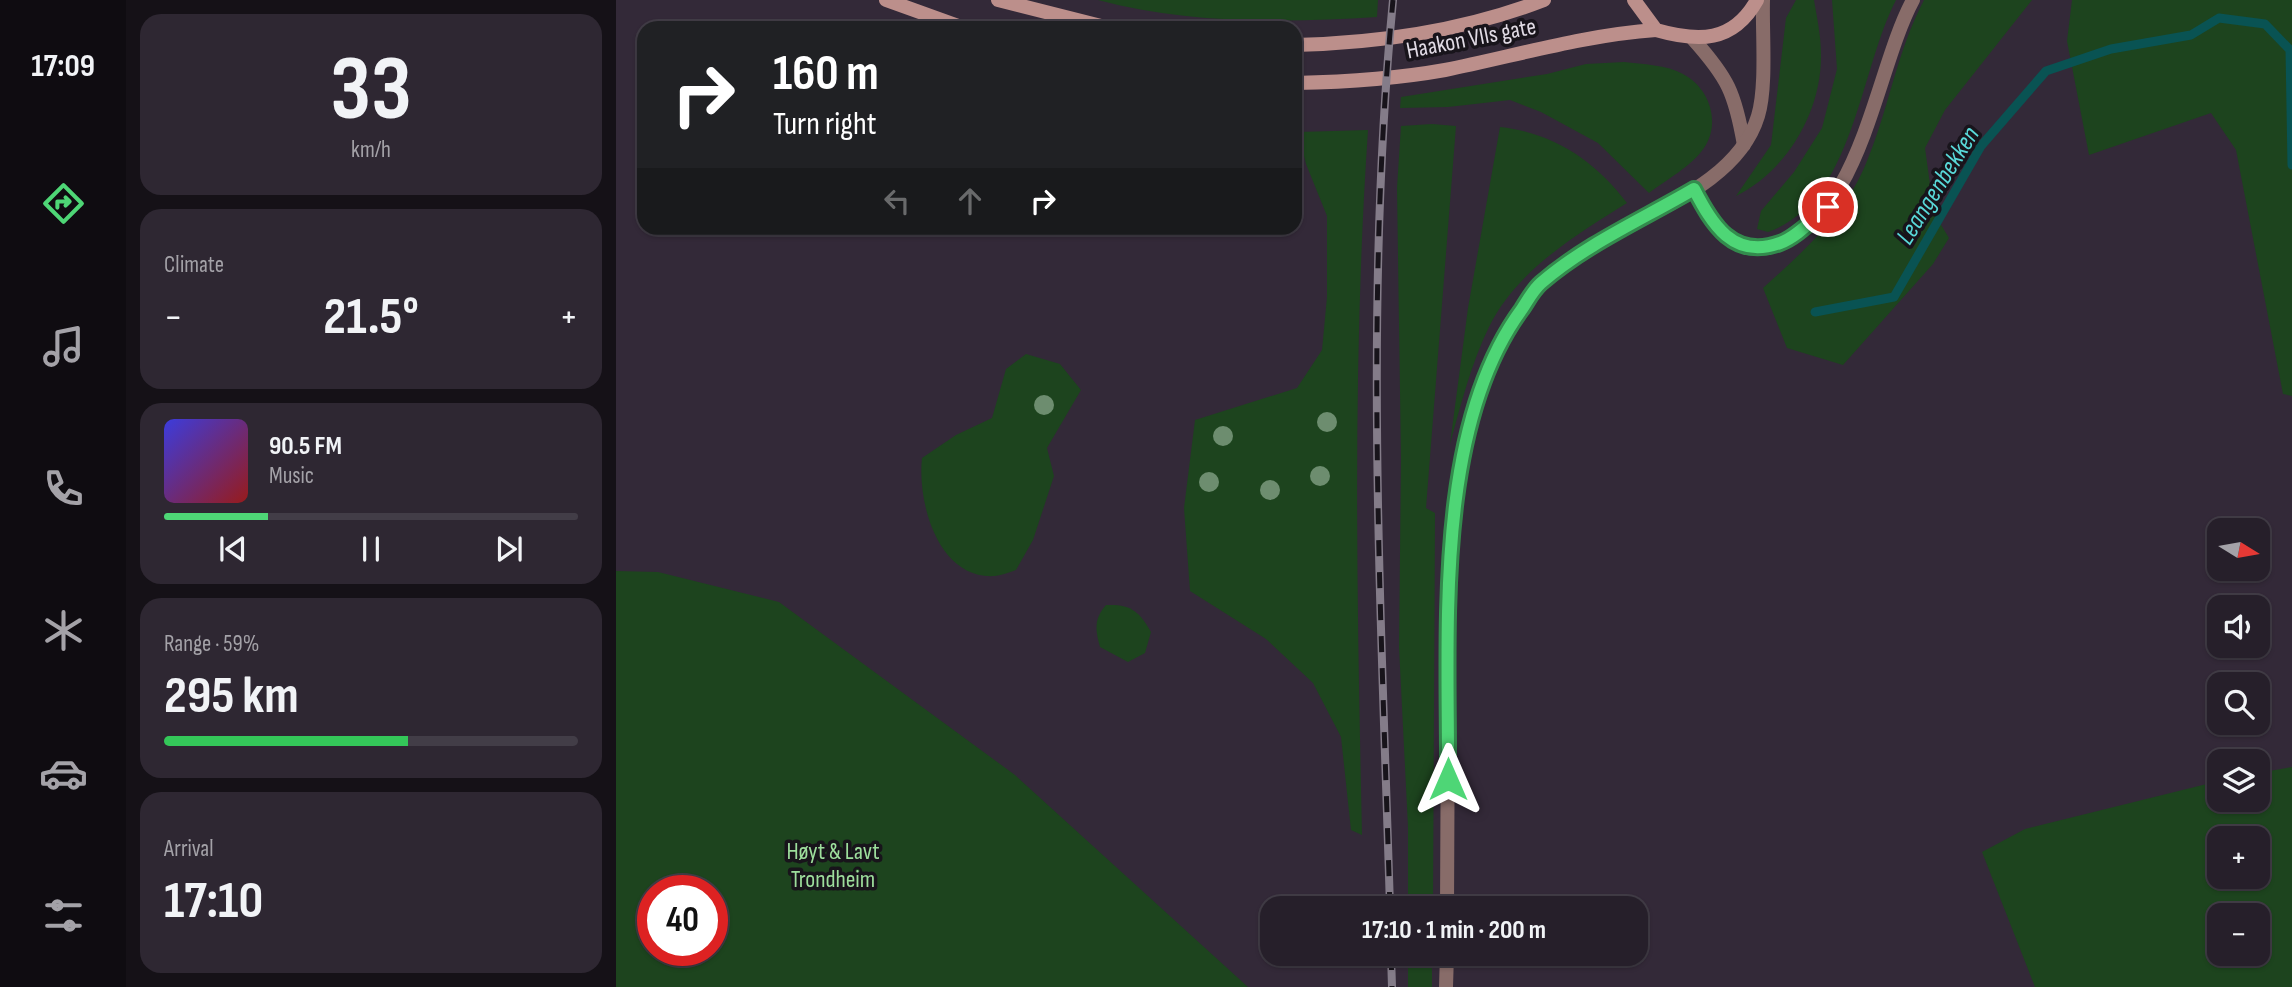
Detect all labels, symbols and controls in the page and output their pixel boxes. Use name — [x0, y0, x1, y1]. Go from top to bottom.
street label: Haakon VIIs gate — [1404, 12, 1539, 65]
text: 33 — [330, 36, 412, 145]
text: 160 m — [773, 45, 879, 104]
text: 17:09 — [31, 47, 95, 86]
icon: right — [658, 49, 749, 140]
text: Turn right — [773, 105, 877, 144]
water label: Leangenbekken — [1890, 121, 1987, 250]
text: km/h — [351, 136, 391, 164]
pin — [1798, 177, 1858, 237]
icon: directions — [39, 179, 88, 228]
icon: left — [878, 182, 916, 220]
icon: ahead — [951, 182, 989, 220]
icon: right — [1024, 182, 1062, 220]
icon: arrive — [1809, 188, 1847, 226]
text: Climate — [164, 251, 224, 279]
text: 21.5° — [323, 286, 419, 349]
text: − — [164, 295, 183, 340]
text: + — [559, 295, 578, 340]
icon: music — [39, 322, 88, 371]
text: 90.5 FM — [269, 431, 342, 462]
text: Music — [269, 462, 314, 490]
icon: phone — [39, 464, 88, 513]
north arrow — [2207, 518, 2270, 581]
map controls — [2207, 518, 2270, 966]
icon: previous — [214, 530, 252, 568]
icon: pause — [352, 530, 390, 568]
icon: next — [490, 530, 528, 568]
button: sound — [2207, 595, 2270, 658]
icon: climate — [39, 606, 88, 655]
text: Range · 59% — [164, 630, 259, 658]
text: 295 km — [164, 665, 299, 728]
button: search — [2207, 672, 2270, 735]
position arrow — [1411, 742, 1485, 816]
icon: car — [39, 749, 88, 798]
button: layers — [2207, 749, 2270, 812]
button: + — [2207, 826, 2270, 889]
text: Arrival — [164, 835, 213, 863]
park label: Høyt & Lavt Trondheim — [786, 837, 880, 894]
text: 17:10 — [164, 870, 263, 933]
speed limit sign: 40 — [637, 875, 728, 966]
icon: filters — [39, 891, 88, 940]
button: − — [2207, 903, 2270, 966]
text: 17:10 · 1 min · 200 m — [1362, 915, 1546, 946]

